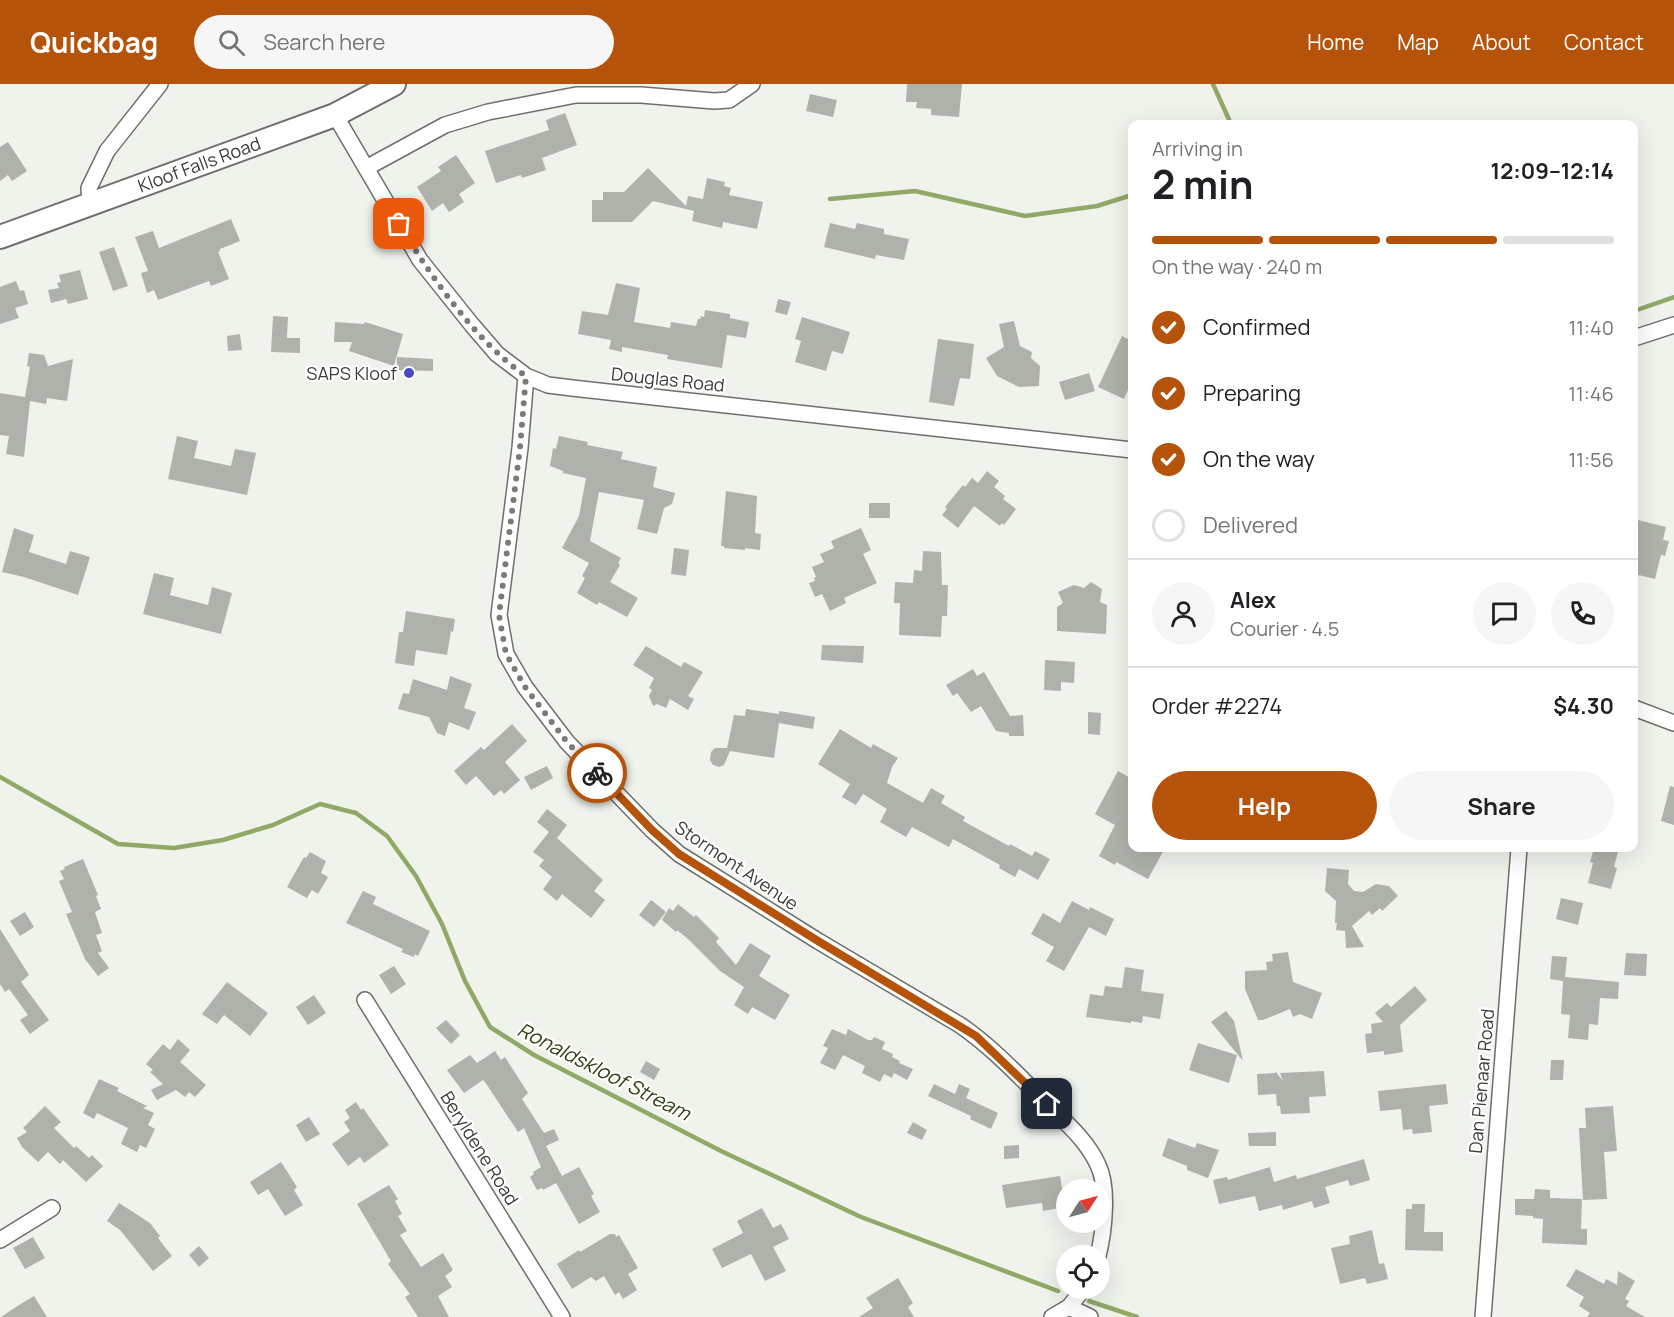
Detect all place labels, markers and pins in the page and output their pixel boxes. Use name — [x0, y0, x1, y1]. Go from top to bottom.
pin — [373, 198, 424, 249]
place label: SAPS Kloof — [306, 361, 398, 385]
marker: SAPS Kloof — [402, 366, 416, 380]
pin — [1021, 1078, 1072, 1129]

